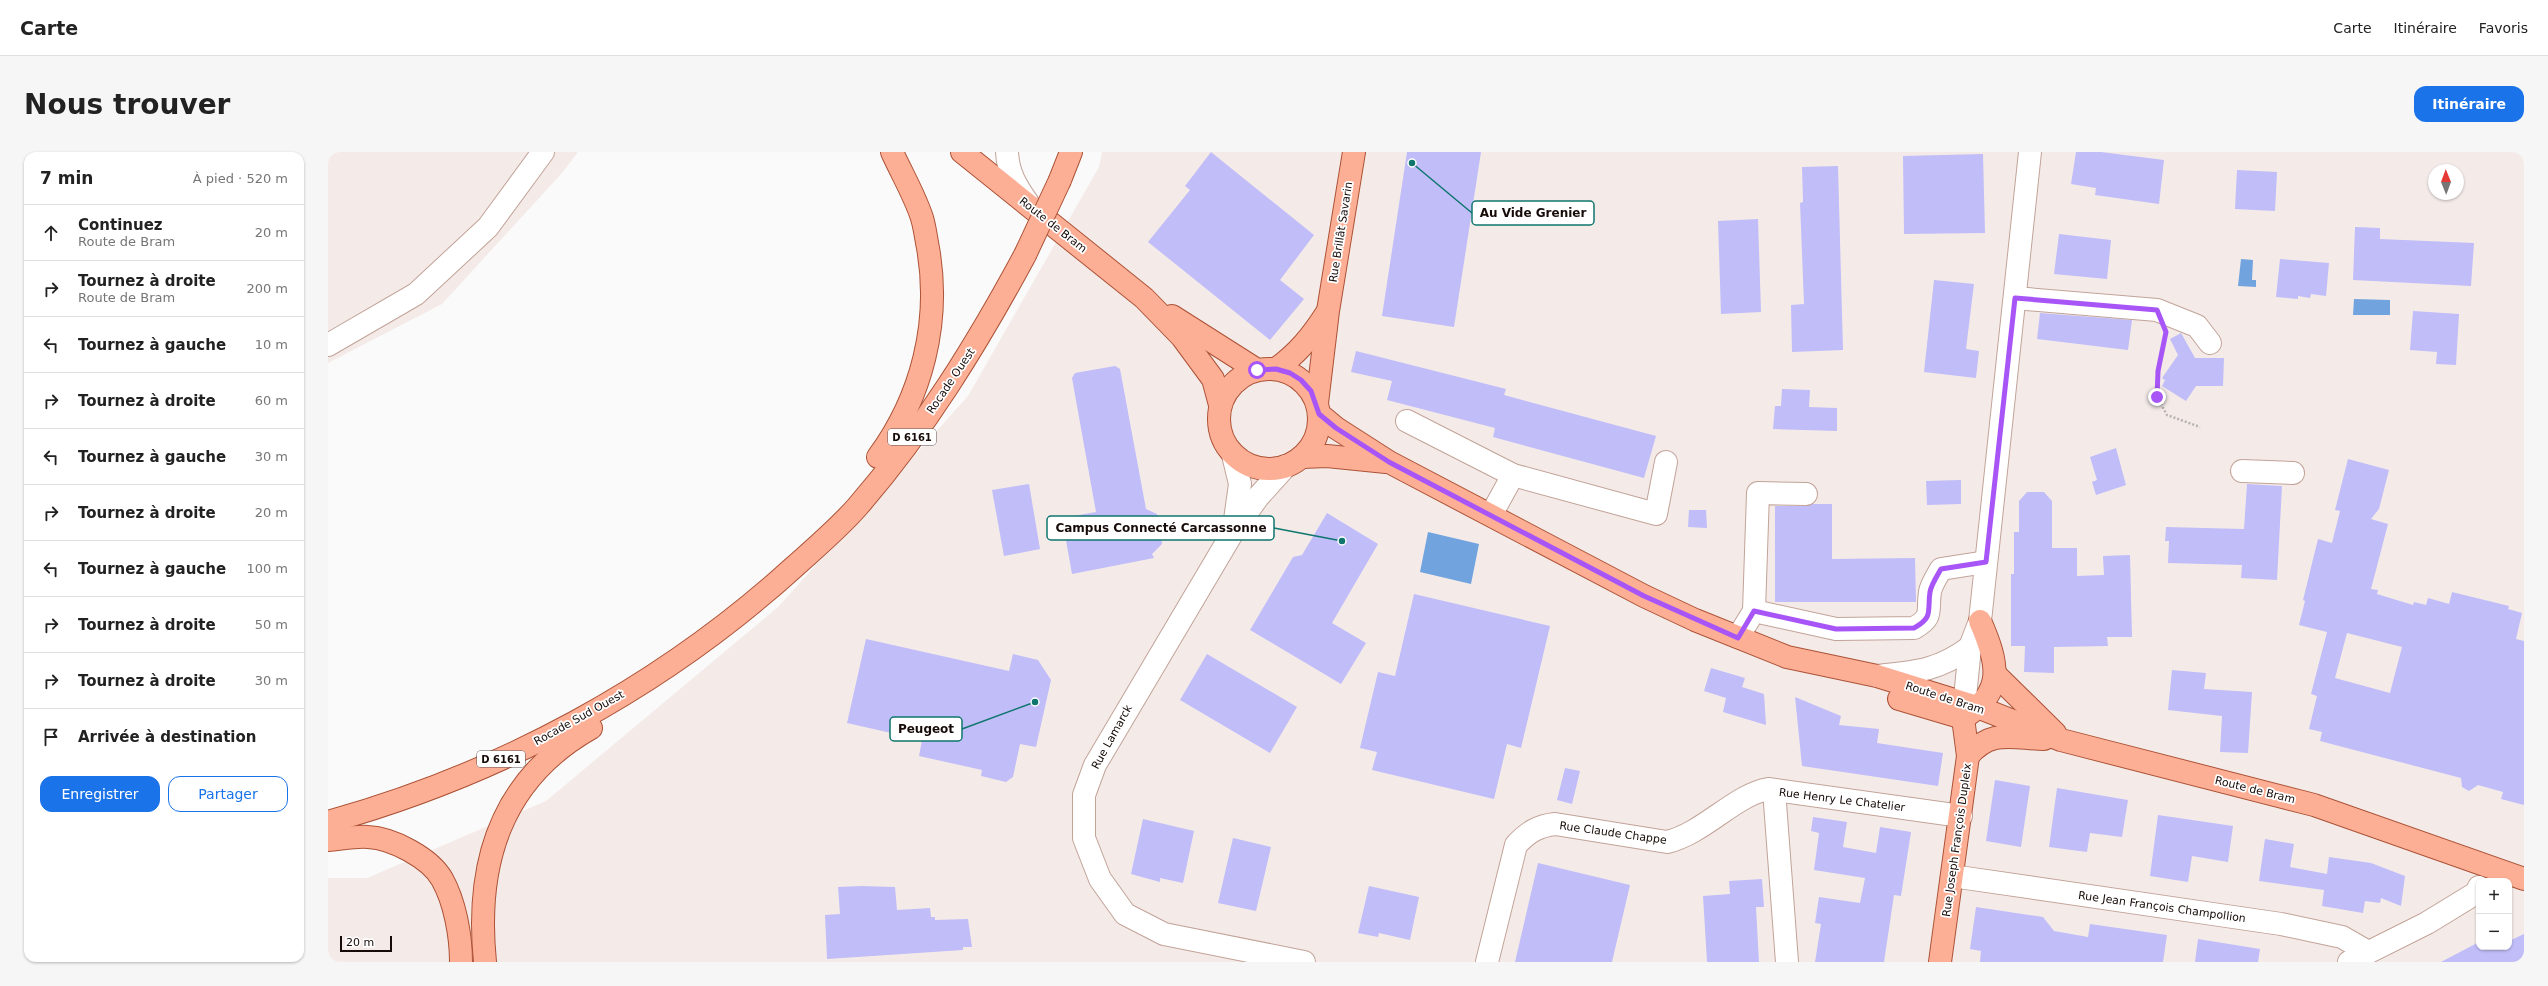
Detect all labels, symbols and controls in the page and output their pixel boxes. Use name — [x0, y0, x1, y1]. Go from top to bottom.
text: Carte — [20, 17, 78, 39]
text: Carte — [2333, 20, 2372, 36]
text: Itinéraire — [2394, 20, 2457, 36]
text: Favoris — [2479, 20, 2528, 36]
button: Itinéraire — [2414, 86, 2524, 122]
text: Nous trouver — [24, 88, 230, 121]
north arrow — [2428, 164, 2464, 200]
text: 7 min — [40, 168, 93, 188]
text: À pied · 520 m — [193, 171, 288, 186]
street label: Rue Brillât Savarin — [1327, 181, 1355, 283]
street label: Route de Bram — [1017, 195, 1089, 255]
callout: Au Vide Grenier — [1472, 201, 1594, 225]
text: Au Vide Grenier — [1480, 206, 1586, 220]
text: Continuez — [78, 216, 163, 234]
icon: ahead — [40, 222, 62, 244]
text: 20 m — [255, 225, 288, 240]
text: Route de Bram — [78, 234, 175, 249]
text: Tournez à droite — [78, 272, 216, 290]
icon: right — [40, 278, 62, 300]
text: 200 m — [246, 281, 288, 296]
text: Route de Bram — [78, 290, 175, 305]
icon: left — [40, 334, 62, 356]
text: Tournez à gauche — [78, 336, 226, 354]
text: 10 m — [255, 337, 288, 352]
street label: Rocade Ouest — [924, 345, 978, 416]
route start — [1248, 361, 1266, 379]
route end — [2148, 388, 2166, 406]
icon: right — [40, 390, 62, 412]
text: Tournez à droite — [78, 392, 216, 410]
text: 60 m — [255, 393, 288, 408]
road number: D 6161 — [888, 429, 936, 445]
icon: left — [40, 446, 62, 468]
text: Tournez à gauche — [78, 448, 226, 466]
text: 30 m — [255, 449, 288, 464]
icon: right — [40, 502, 62, 524]
text: Tournez à droite — [78, 504, 216, 522]
text: 20 m — [255, 505, 288, 520]
callout: Campus Connecté Carcassonne — [1047, 516, 1274, 540]
text: Campus Connecté Carcassonne — [1055, 521, 1267, 535]
icon: left — [40, 558, 62, 580]
text: Tournez à gauche — [78, 560, 226, 578]
text: 100 m — [246, 561, 288, 576]
icon: right — [40, 614, 62, 636]
text: Tournez à droite — [78, 616, 216, 634]
text: 50 m — [255, 617, 288, 632]
icon: right — [40, 670, 62, 692]
text: Tournez à droite — [78, 672, 216, 690]
text: 30 m — [255, 673, 288, 688]
street label: Route de Bram — [1904, 679, 1986, 717]
street label: Rocade Sud Ouest — [532, 688, 627, 748]
street label: Rue Lamarck — [1089, 702, 1135, 771]
callout: Peugeot — [890, 717, 962, 741]
text: Peugeot — [898, 722, 954, 736]
icon: arrive — [40, 726, 62, 748]
text: Arrivée à destination — [78, 728, 256, 746]
road number: D 6161 — [477, 751, 525, 767]
street label: Rue Joseph François Dupleix — [1940, 762, 1974, 918]
street label: Route de Bram — [2214, 774, 2296, 806]
button: Enregistrer — [40, 776, 160, 812]
button: Partager — [168, 776, 288, 812]
street label: Rue Henry Le Chatelier — [1778, 786, 1906, 814]
street label: Rue Claude Chappe — [1559, 819, 1668, 847]
map controls — [2476, 878, 2512, 950]
button: + — [2476, 878, 2512, 914]
street label: Rue Jean François Champollion — [2077, 889, 2247, 925]
button: − — [2476, 914, 2512, 950]
scale bar — [340, 934, 392, 953]
text: 20 m — [346, 936, 374, 949]

